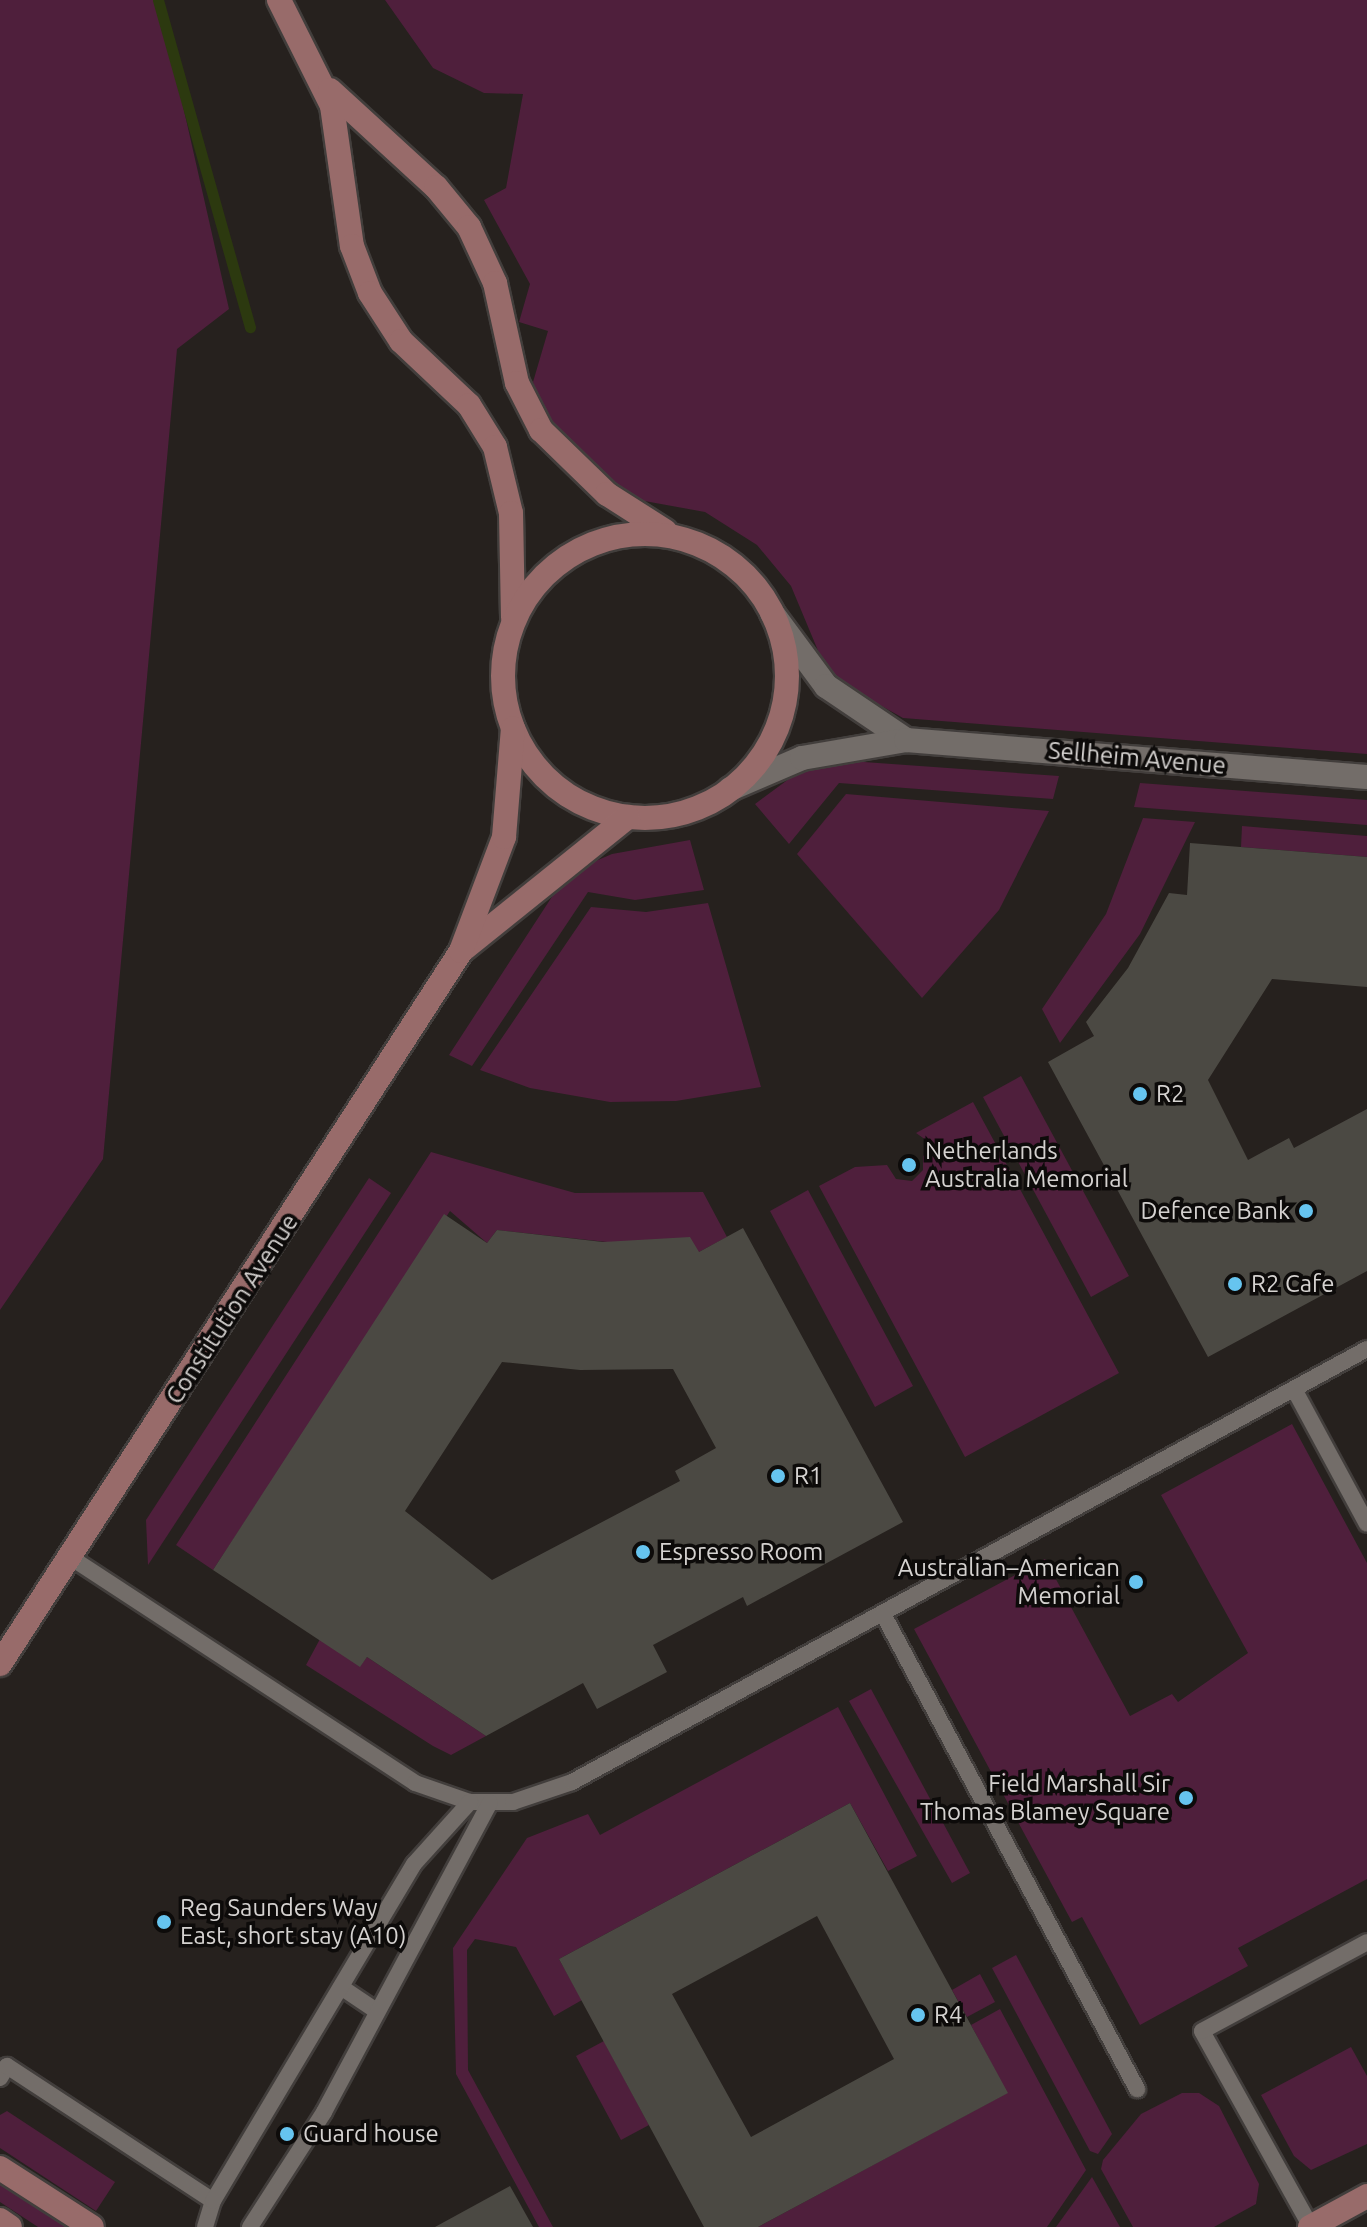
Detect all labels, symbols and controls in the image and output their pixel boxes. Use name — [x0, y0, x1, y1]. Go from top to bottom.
street label: Sellheim Avenue — [1047, 736, 1227, 780]
place label: R2 — [1156, 1080, 1185, 1108]
marker: R2 — [1131, 1085, 1149, 1103]
place label: Netherlands Australia Memorial — [925, 1137, 1128, 1193]
marker: Netherlands Australia Memorial — [900, 1156, 918, 1174]
place label: Defence Bank — [1141, 1197, 1290, 1225]
marker: Defence Bank — [1297, 1202, 1315, 1220]
street label: Constitution Avenue — [160, 1209, 304, 1409]
place label: R2 Cafe — [1251, 1270, 1334, 1298]
marker: R2 Cafe — [1226, 1275, 1244, 1293]
place label: R1 — [794, 1462, 823, 1490]
marker: R1 — [769, 1467, 787, 1485]
place label: Espresso Room — [659, 1538, 823, 1566]
marker: Espresso Room — [634, 1543, 652, 1561]
place label: Australian–American Memorial — [898, 1554, 1120, 1610]
marker: Australian–American Memorial — [1127, 1573, 1145, 1591]
place label: Field Marshall Sir Thomas Blamey Square — [920, 1770, 1170, 1826]
marker: Field Marshall Sir Thomas Blamey Square — [1177, 1789, 1195, 1807]
place label: Reg Saunders Way East, short stay (A10) — [180, 1894, 406, 1950]
marker: Reg Saunders Way East, short stay (A10) — [155, 1913, 173, 1931]
place label: R4 — [934, 2001, 963, 2029]
marker: R4 — [909, 2006, 927, 2024]
place label: Guard house — [303, 2120, 439, 2148]
marker: Guard house — [278, 2125, 296, 2143]

